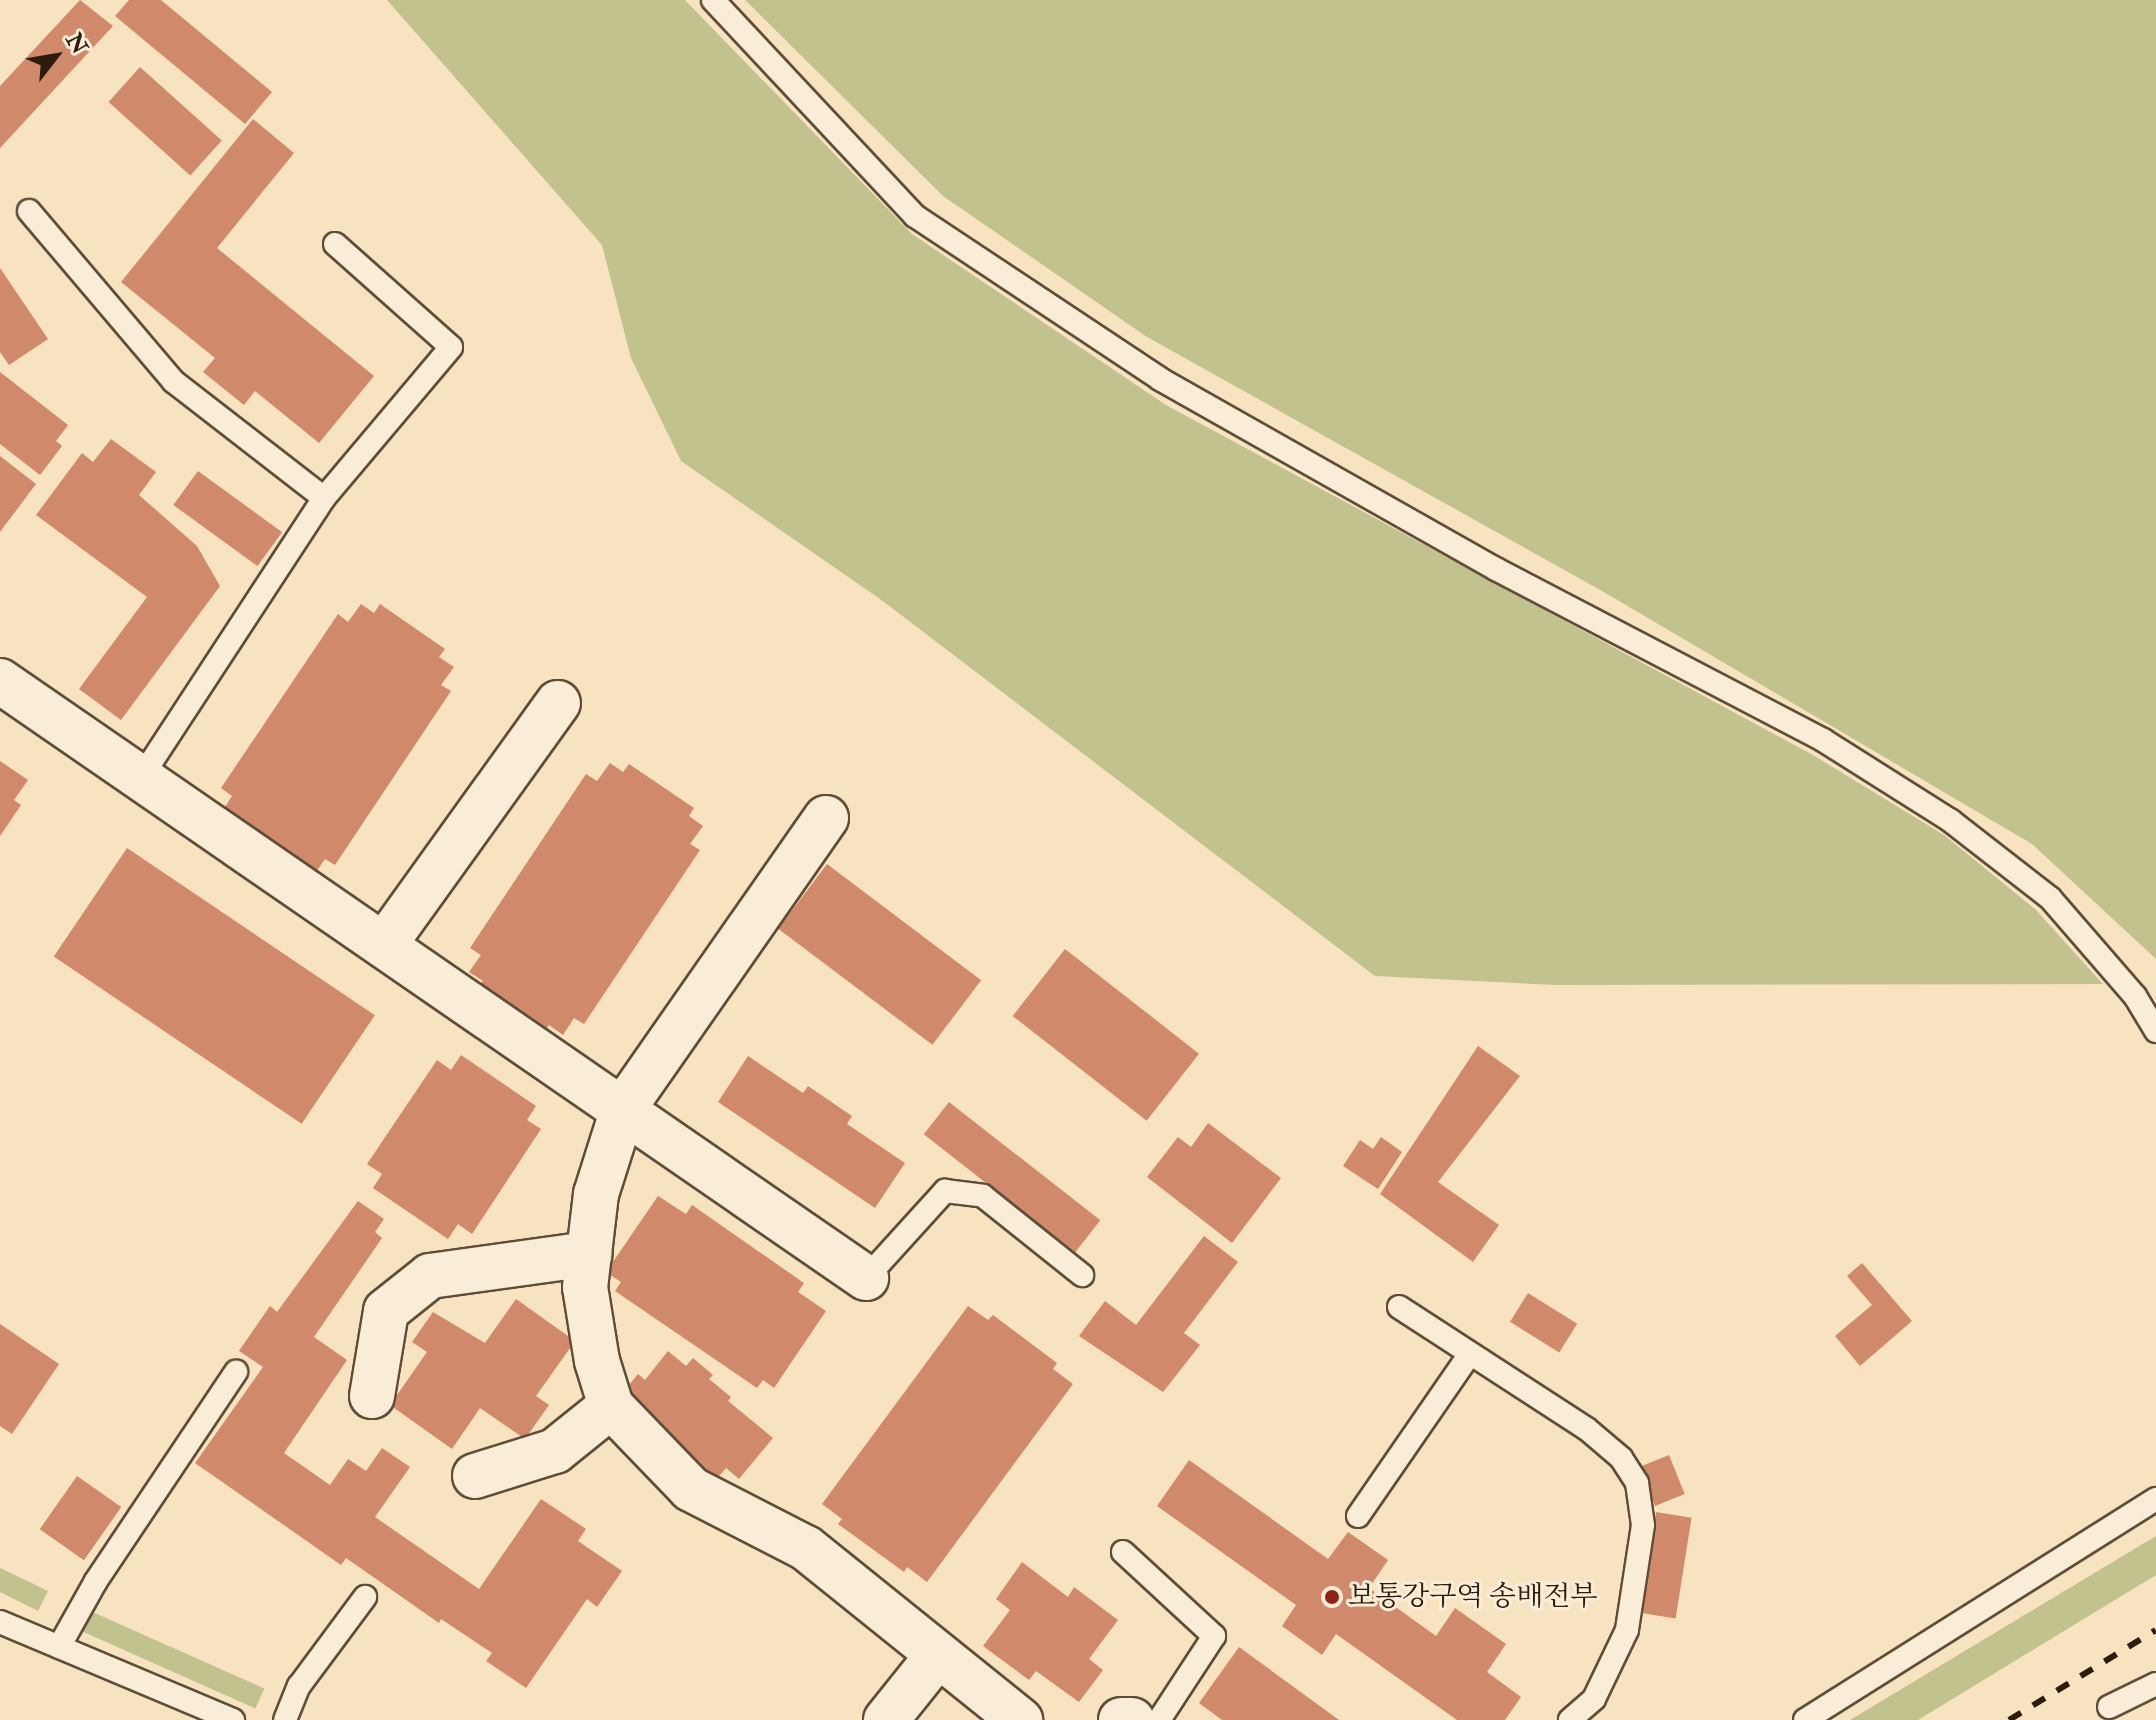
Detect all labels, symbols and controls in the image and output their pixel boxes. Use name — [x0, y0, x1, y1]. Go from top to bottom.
north arrow — [16, 16, 96, 96]
text: N — [59, 28, 94, 59]
place label: 보통강구역 송배전부 — [1348, 1580, 1597, 1614]
marker: 보통강구역 송배전부 — [1323, 1588, 1341, 1606]

